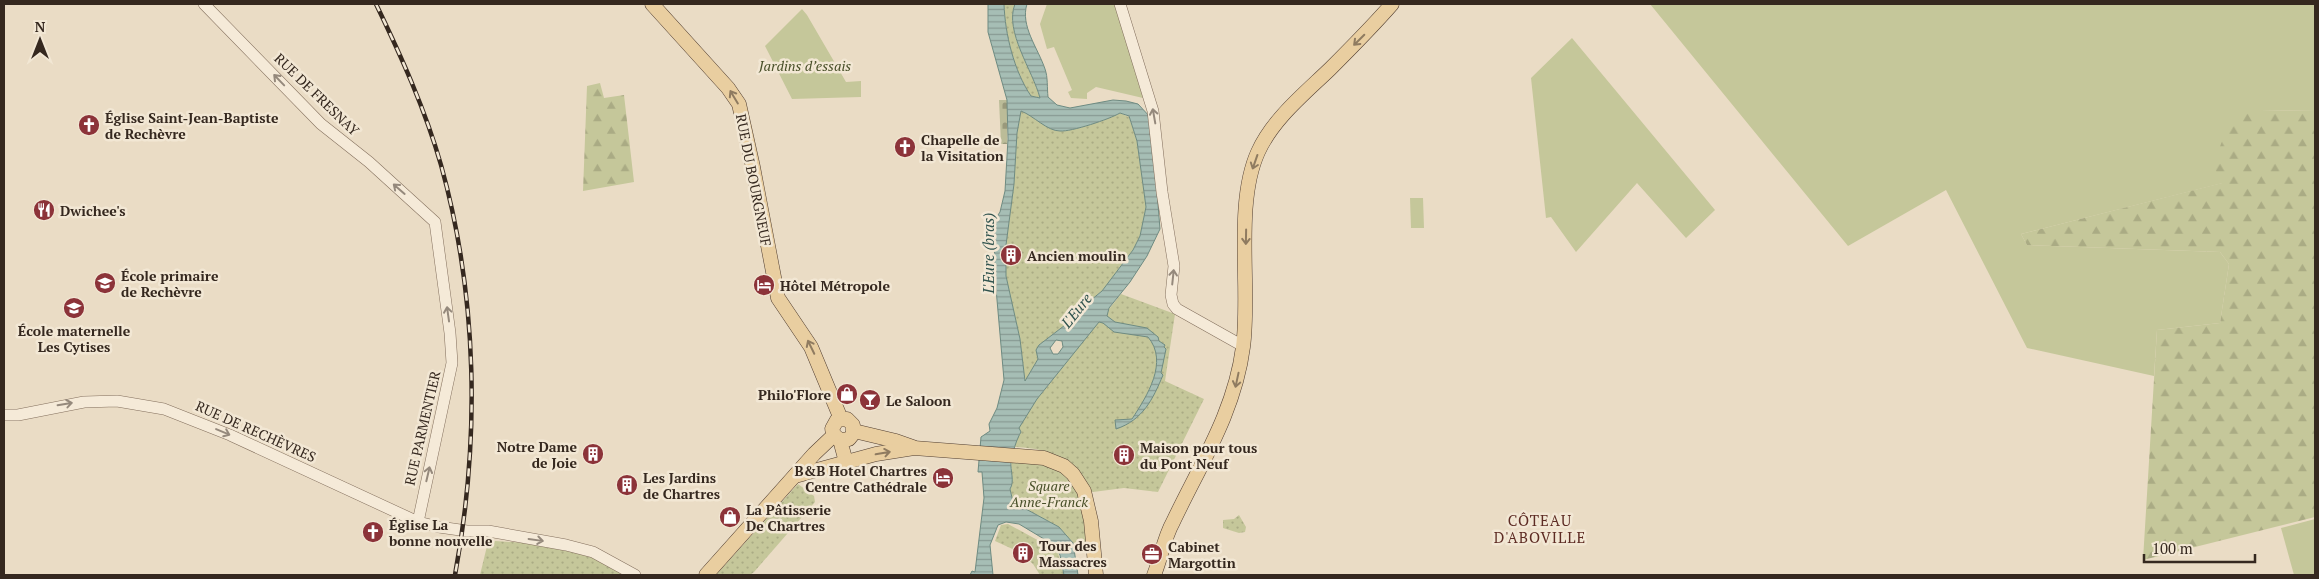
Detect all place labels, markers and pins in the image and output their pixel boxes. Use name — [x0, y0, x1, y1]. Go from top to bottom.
place label: Église Saint-Jean-Baptiste de Rechèvre — [105, 108, 279, 143]
church icon: Église Saint-Jean-Baptiste de Rechèvre — [77, 113, 101, 137]
place label: Chapelle de la Visitation — [921, 130, 1004, 165]
church icon: Chapelle de la Visitation — [893, 135, 917, 159]
restaurant icon: Dwichee's — [32, 198, 56, 222]
place label: Dwichee's — [60, 201, 126, 220]
building icon: Ancien moulin — [999, 243, 1023, 267]
place label: Ancien moulin — [1027, 246, 1126, 265]
place label: École primaire de Rechèvre — [121, 266, 219, 301]
school or university icon: École primaire de Rechèvre — [93, 271, 117, 295]
hotel icon: Hôtel Métropole — [752, 273, 776, 297]
place label: Hôtel Métropole — [780, 276, 890, 295]
school or university icon: École maternelle Les Cytises — [62, 296, 86, 320]
place label: École maternelle Les Cytises — [18, 321, 131, 356]
shop icon: Philo'Flore — [835, 382, 859, 406]
place label: Philo'Flore — [758, 385, 831, 404]
bar icon: Le Saloon — [858, 388, 882, 412]
place label: Le Saloon — [886, 391, 951, 410]
place label: Notre Dame de Joie — [497, 437, 577, 472]
place label: Maison pour tous du Pont Neuf — [1140, 438, 1257, 473]
building icon: Notre Dame de Joie — [581, 442, 605, 466]
building icon: Maison pour tous du Pont Neuf — [1112, 443, 1136, 467]
place label: B&B Hotel Chartres Centre Cathédrale — [795, 461, 927, 496]
hotel icon: B&B Hotel Chartres Centre Cathédrale — [931, 466, 955, 490]
place label: Les Jardins de Chartres — [643, 468, 720, 503]
building icon: Les Jardins de Chartres — [615, 473, 639, 497]
place label: La Pâtisserie De Chartres — [746, 500, 832, 535]
shop icon: La Pâtisserie De Chartres — [718, 505, 742, 529]
place label: Église La bonne nouvelle — [388, 515, 493, 550]
church icon: Église La bonne nouvelle — [361, 520, 385, 544]
place label: Tour des Massacres — [1039, 536, 1107, 571]
place label: Cabinet Margottin — [1168, 537, 1236, 572]
building icon: Tour des Massacres — [1011, 541, 1035, 565]
office icon: Cabinet Margottin — [1140, 542, 1164, 566]

